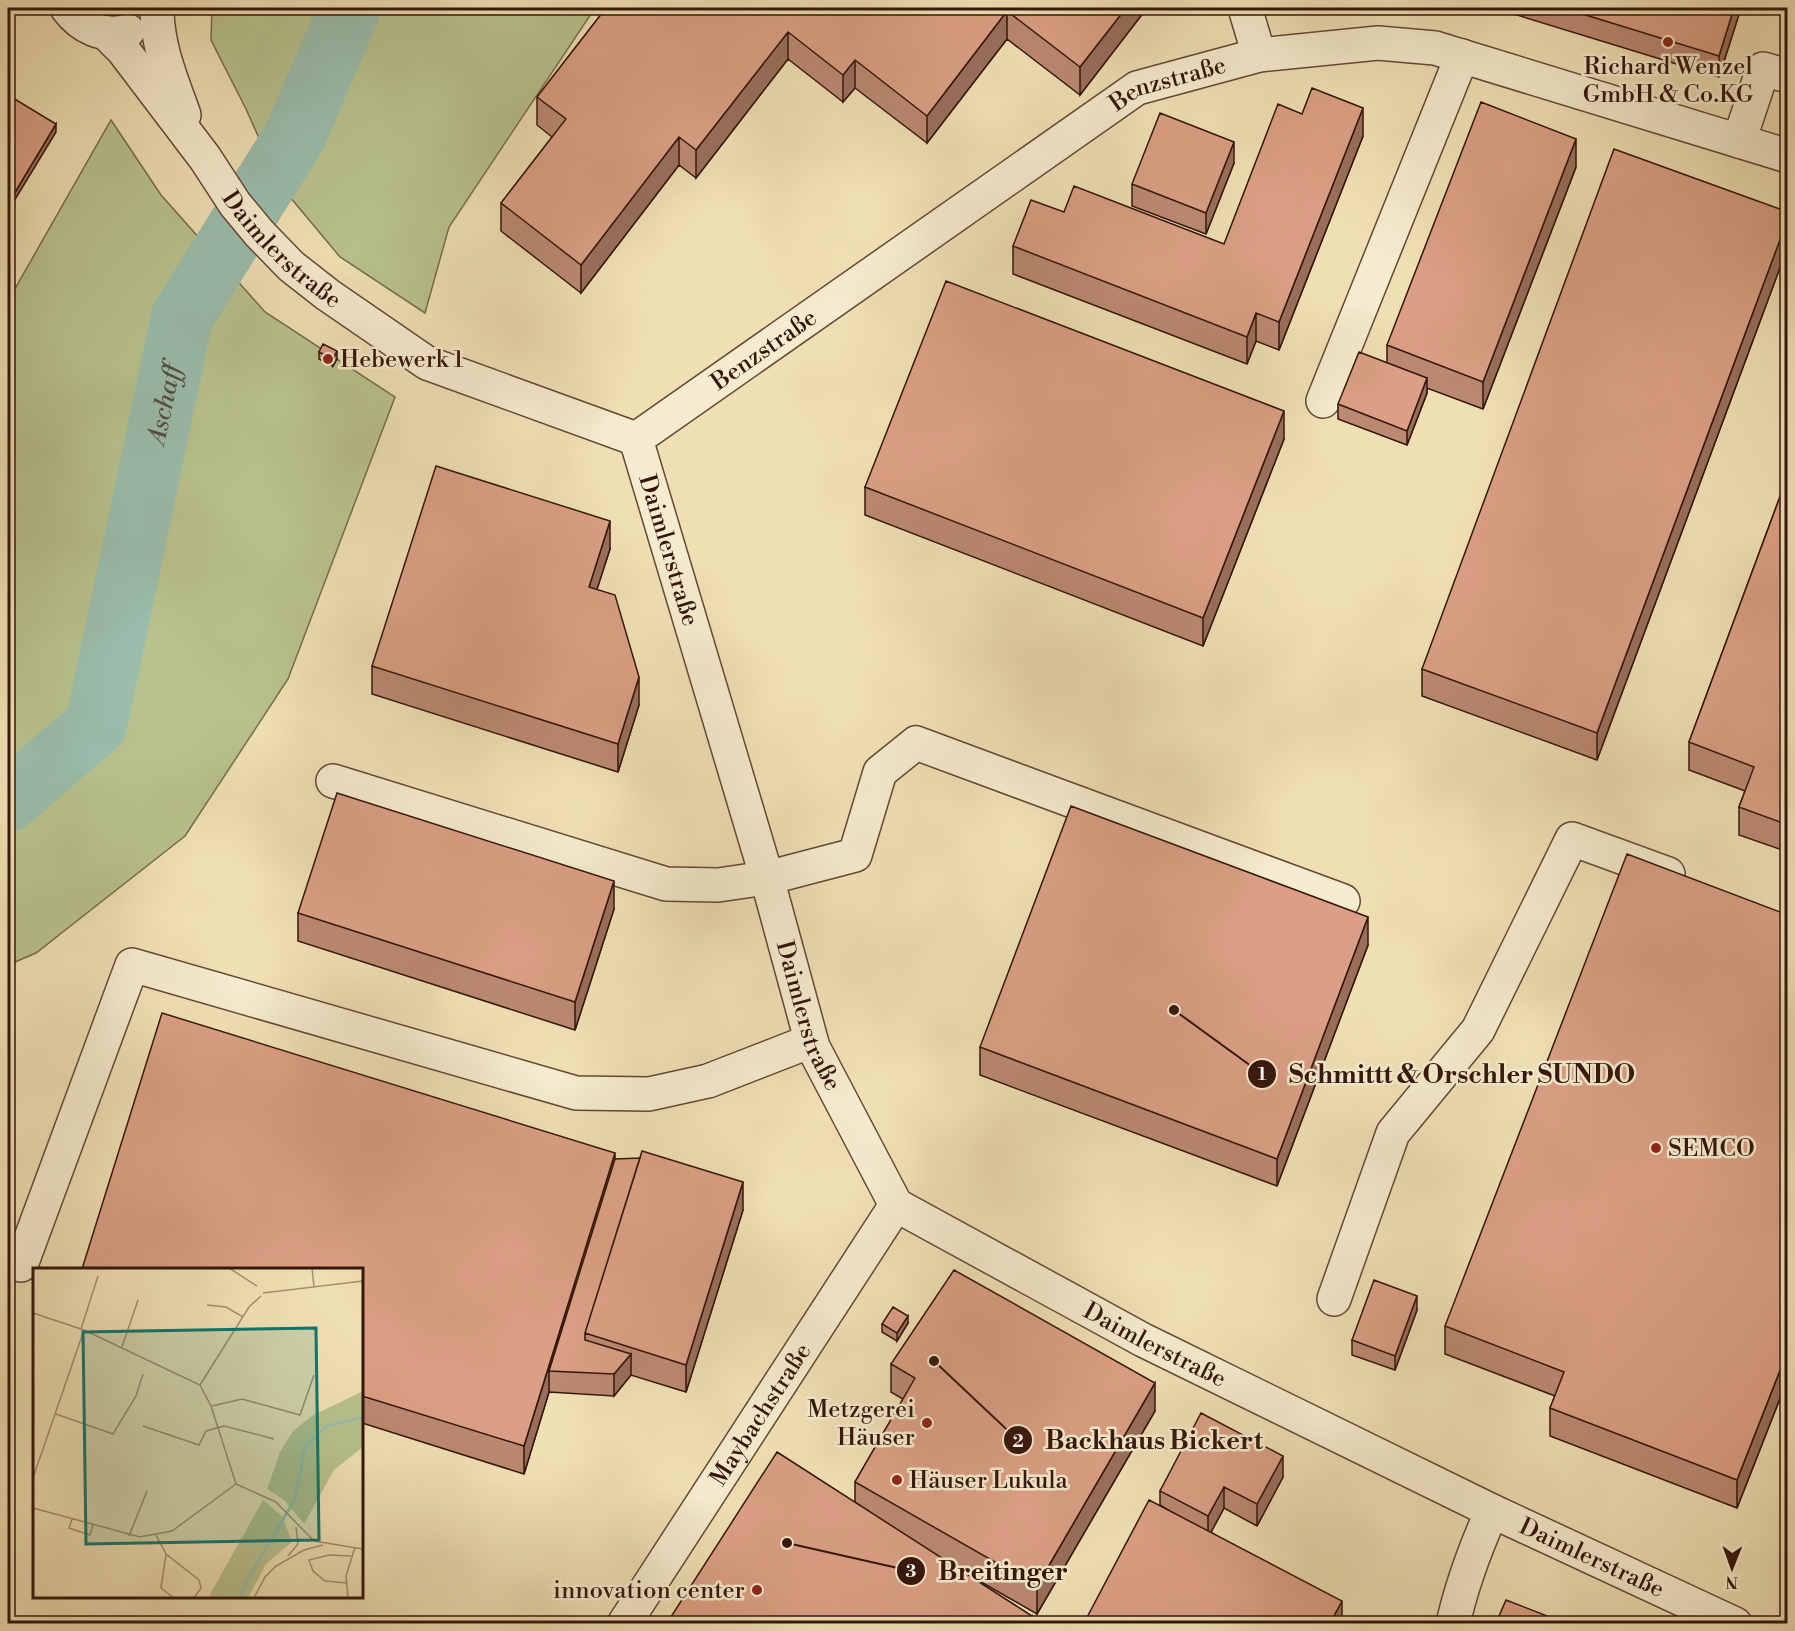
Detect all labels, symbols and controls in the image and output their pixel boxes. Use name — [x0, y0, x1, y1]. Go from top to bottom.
marker: Richard Wenzel GmbH & Co.KG — [1661, 35, 1675, 49]
street label: Benzstraße — [1103, 51, 1229, 119]
place label: Richard Wenzel GmbH & Co.KG — [1583, 52, 1754, 110]
street label: Daimlerstraße — [215, 186, 347, 316]
street label: Benzstraße — [705, 303, 823, 398]
place label: Hebewerk 1 — [340, 345, 464, 375]
marker: Hebewerk 1 — [321, 352, 335, 366]
water label: Aschaff — [140, 355, 190, 450]
street label: Daimlerstraße — [631, 471, 705, 630]
street label: Daimlerstraße — [769, 938, 847, 1096]
callout: Schmittt & Orschler SUNDO — [1247, 1052, 1648, 1096]
text: Schmittt & Orschler SUNDO — [1289, 1059, 1635, 1091]
text: 1 — [1258, 1063, 1267, 1086]
place label: SEMCO — [1668, 1134, 1755, 1164]
marker: SEMCO — [1649, 1141, 1663, 1155]
inset map — [33, 1268, 363, 1598]
street label: Daimlerstraße — [1078, 1296, 1231, 1394]
street label: Maybachstraße — [704, 1338, 818, 1492]
place label: Metzgerei Häuser — [807, 1395, 915, 1453]
marker: Metzgerei Häuser — [920, 1416, 934, 1430]
callout: Backhaus Bickert — [1003, 1418, 1275, 1462]
text: Backhaus Bickert — [1045, 1425, 1264, 1457]
text: 2 — [1012, 1430, 1024, 1453]
place label: Häuser Lukula — [909, 1466, 1069, 1496]
marker: Häuser Lukula — [890, 1473, 904, 1487]
street label: Daimlerstraße — [1514, 1512, 1669, 1605]
north arrow — [1702, 1538, 1762, 1598]
callout: Breitinger — [896, 1549, 1080, 1593]
text: Breitinger — [938, 1556, 1068, 1588]
text: 3 — [906, 1560, 917, 1583]
text: N — [1725, 1572, 1738, 1592]
place label: innovation center — [553, 1576, 745, 1606]
marker: innovation center — [750, 1583, 764, 1597]

